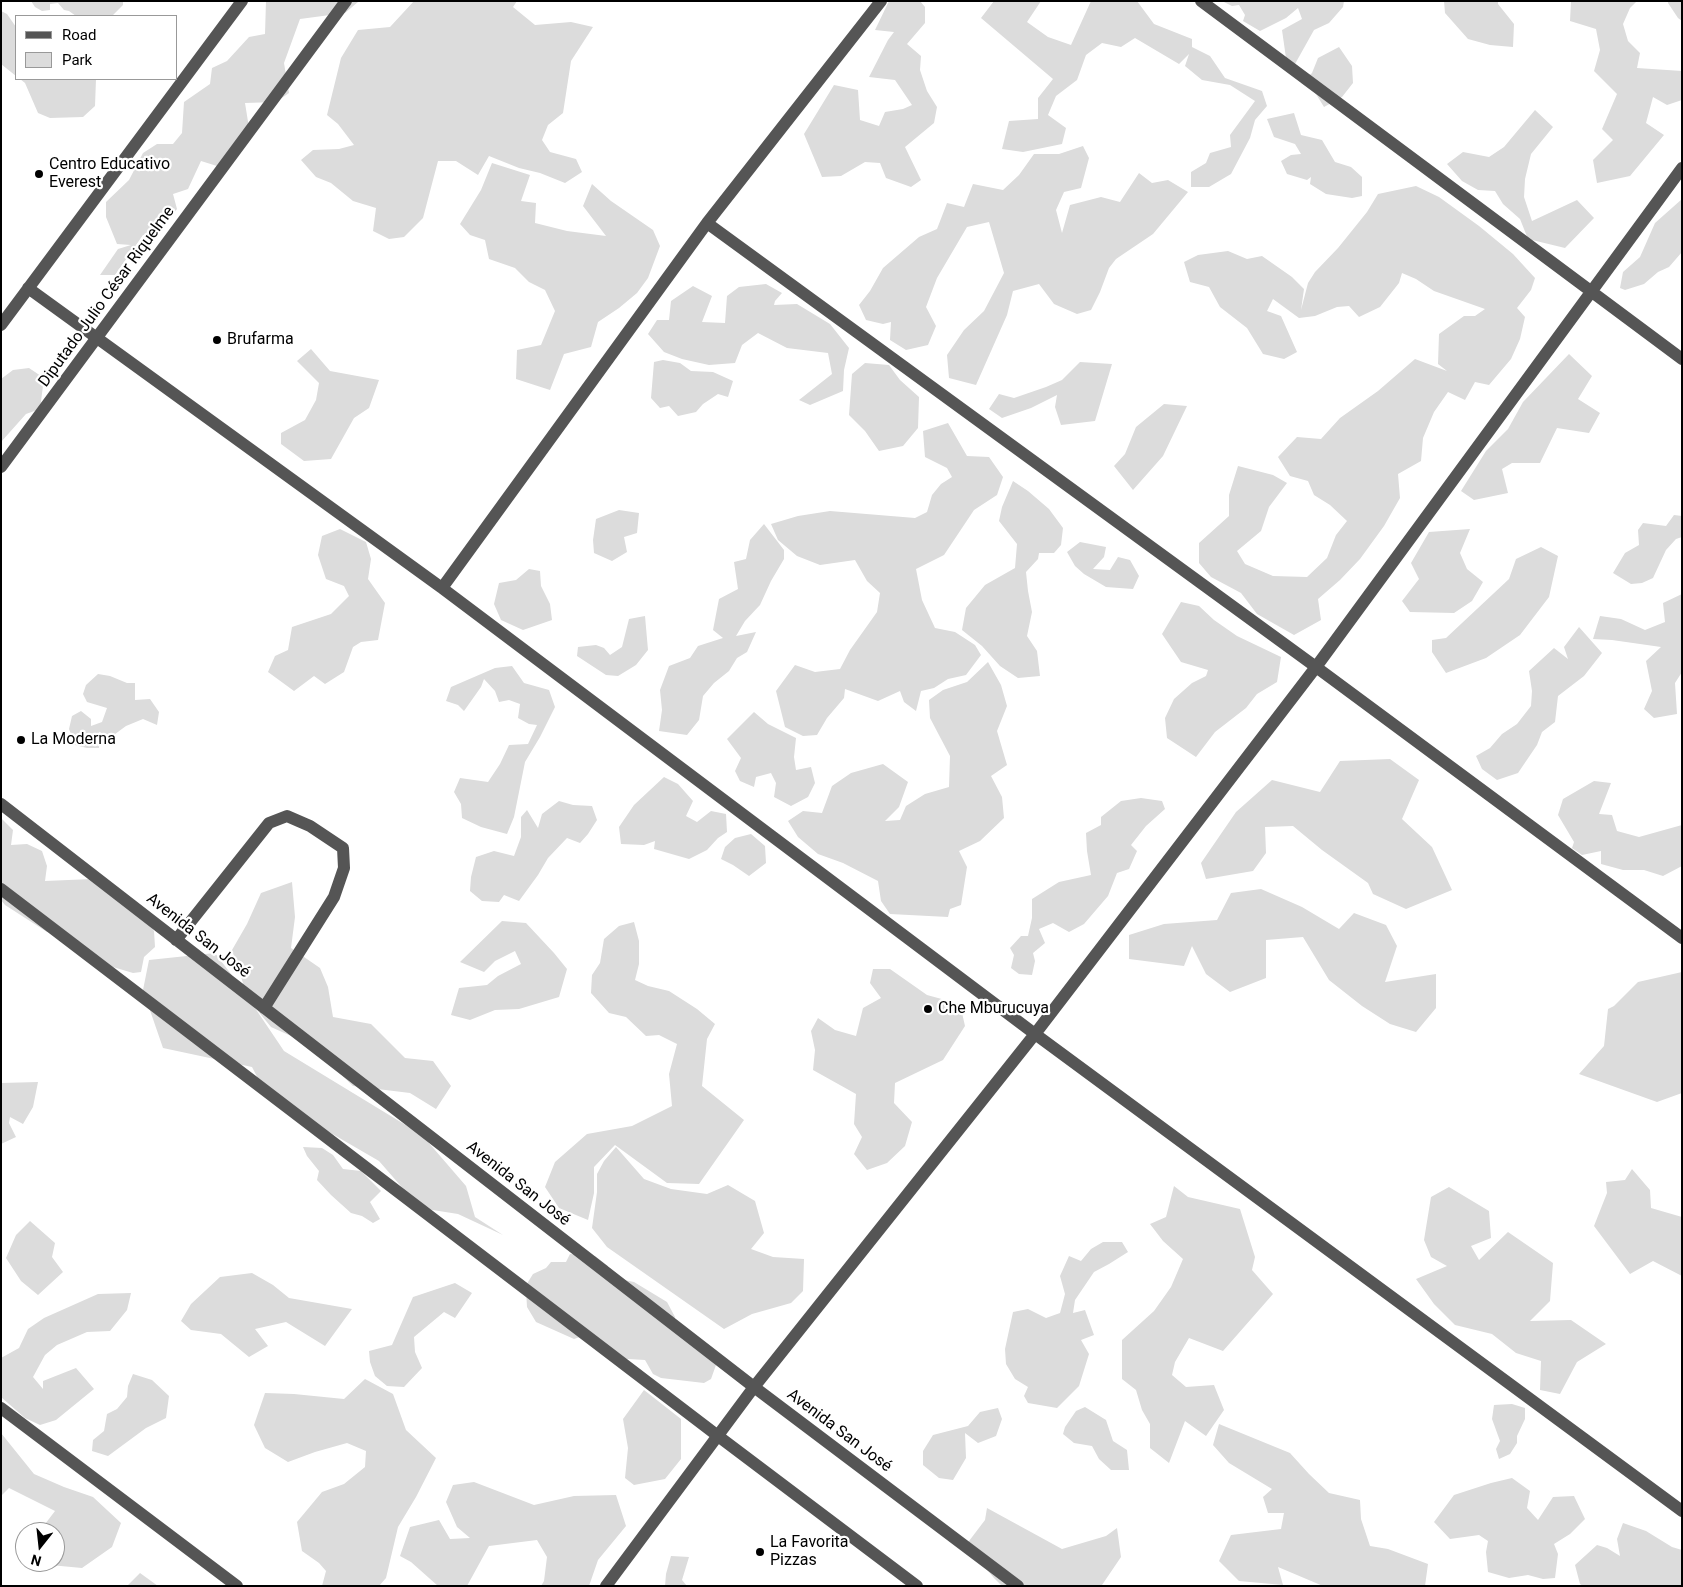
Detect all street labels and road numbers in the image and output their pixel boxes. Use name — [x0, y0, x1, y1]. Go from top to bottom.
street label: Diputado Julio César Riquelme — [35, 203, 179, 391]
street label: Avenida San José — [142, 890, 254, 982]
street label: Avenida San José — [462, 1138, 574, 1230]
street label: Avenida San José — [783, 1385, 895, 1477]

